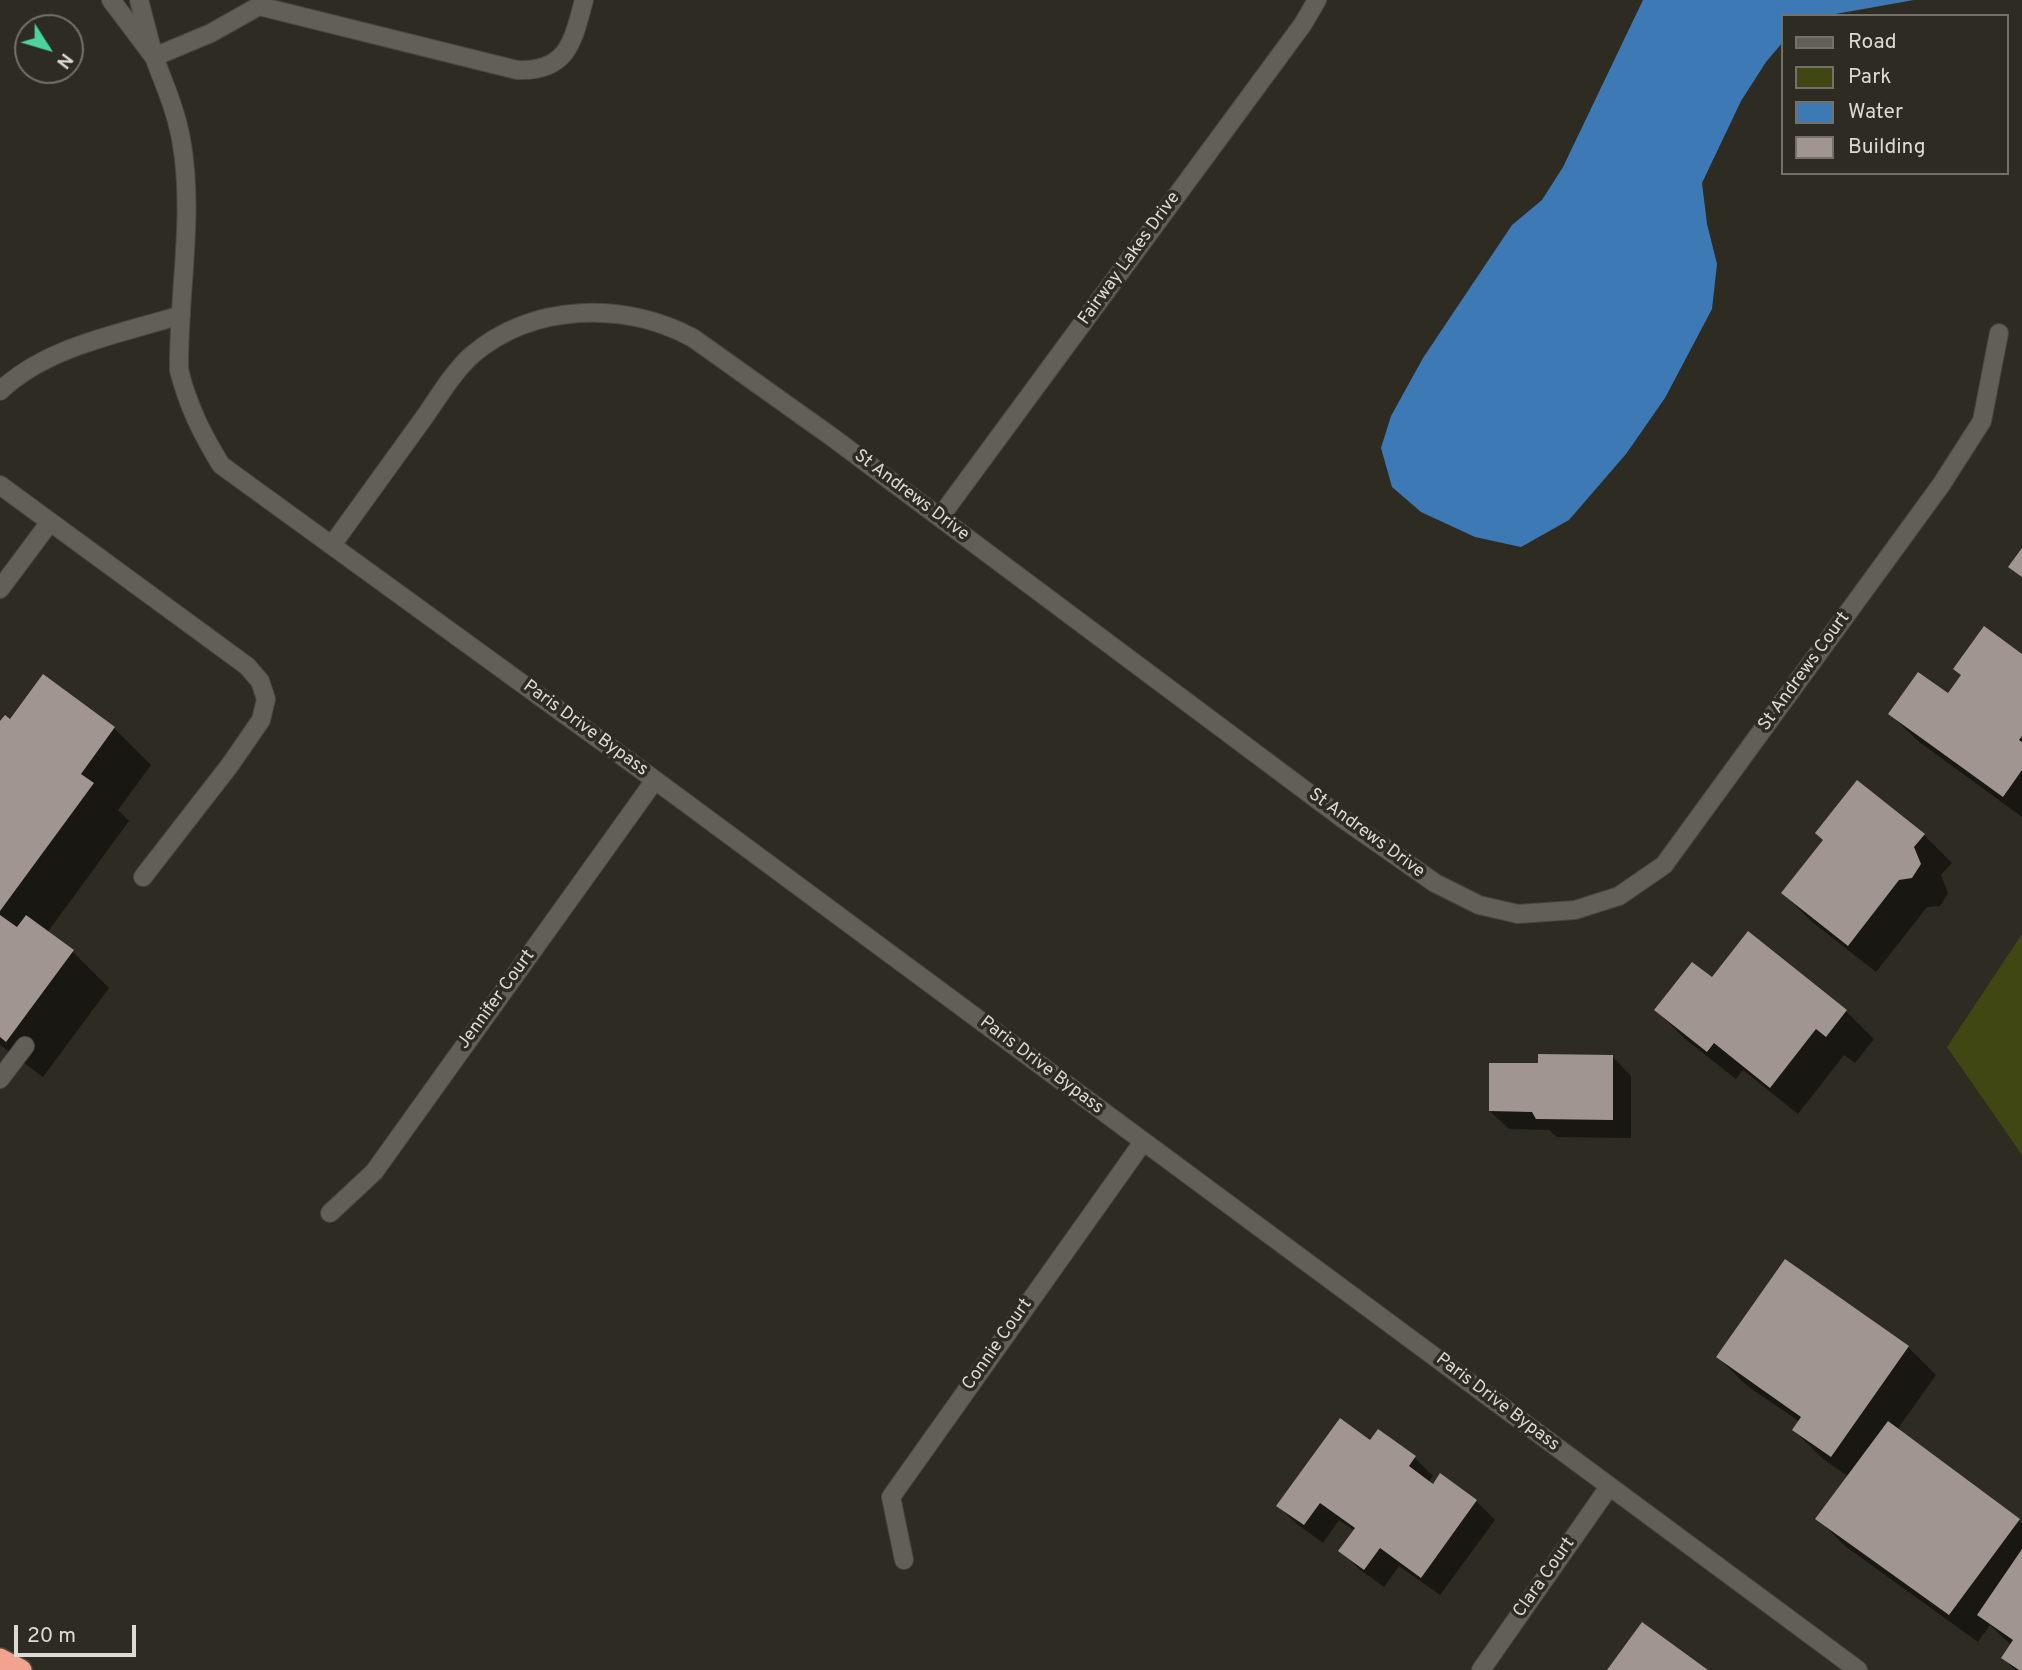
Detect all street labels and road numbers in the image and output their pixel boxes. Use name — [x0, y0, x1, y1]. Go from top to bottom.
street label: Fairway Lakes Drive — [1075, 188, 1185, 330]
street label: St Andrews Drive — [849, 446, 973, 546]
street label: St Andrews Court — [1755, 608, 1855, 736]
street label: Paris Drive Bypass — [518, 676, 652, 782]
street label: St Andrews Drive — [1304, 785, 1428, 883]
street label: Jennifer Court — [454, 946, 540, 1054]
street label: Paris Drive Bypass — [975, 1012, 1107, 1120]
street label: Connie Court — [959, 1295, 1037, 1395]
street label: Paris Drive Bypass — [1431, 1349, 1563, 1457]
street label: Clara Court — [1510, 1534, 1580, 1622]

